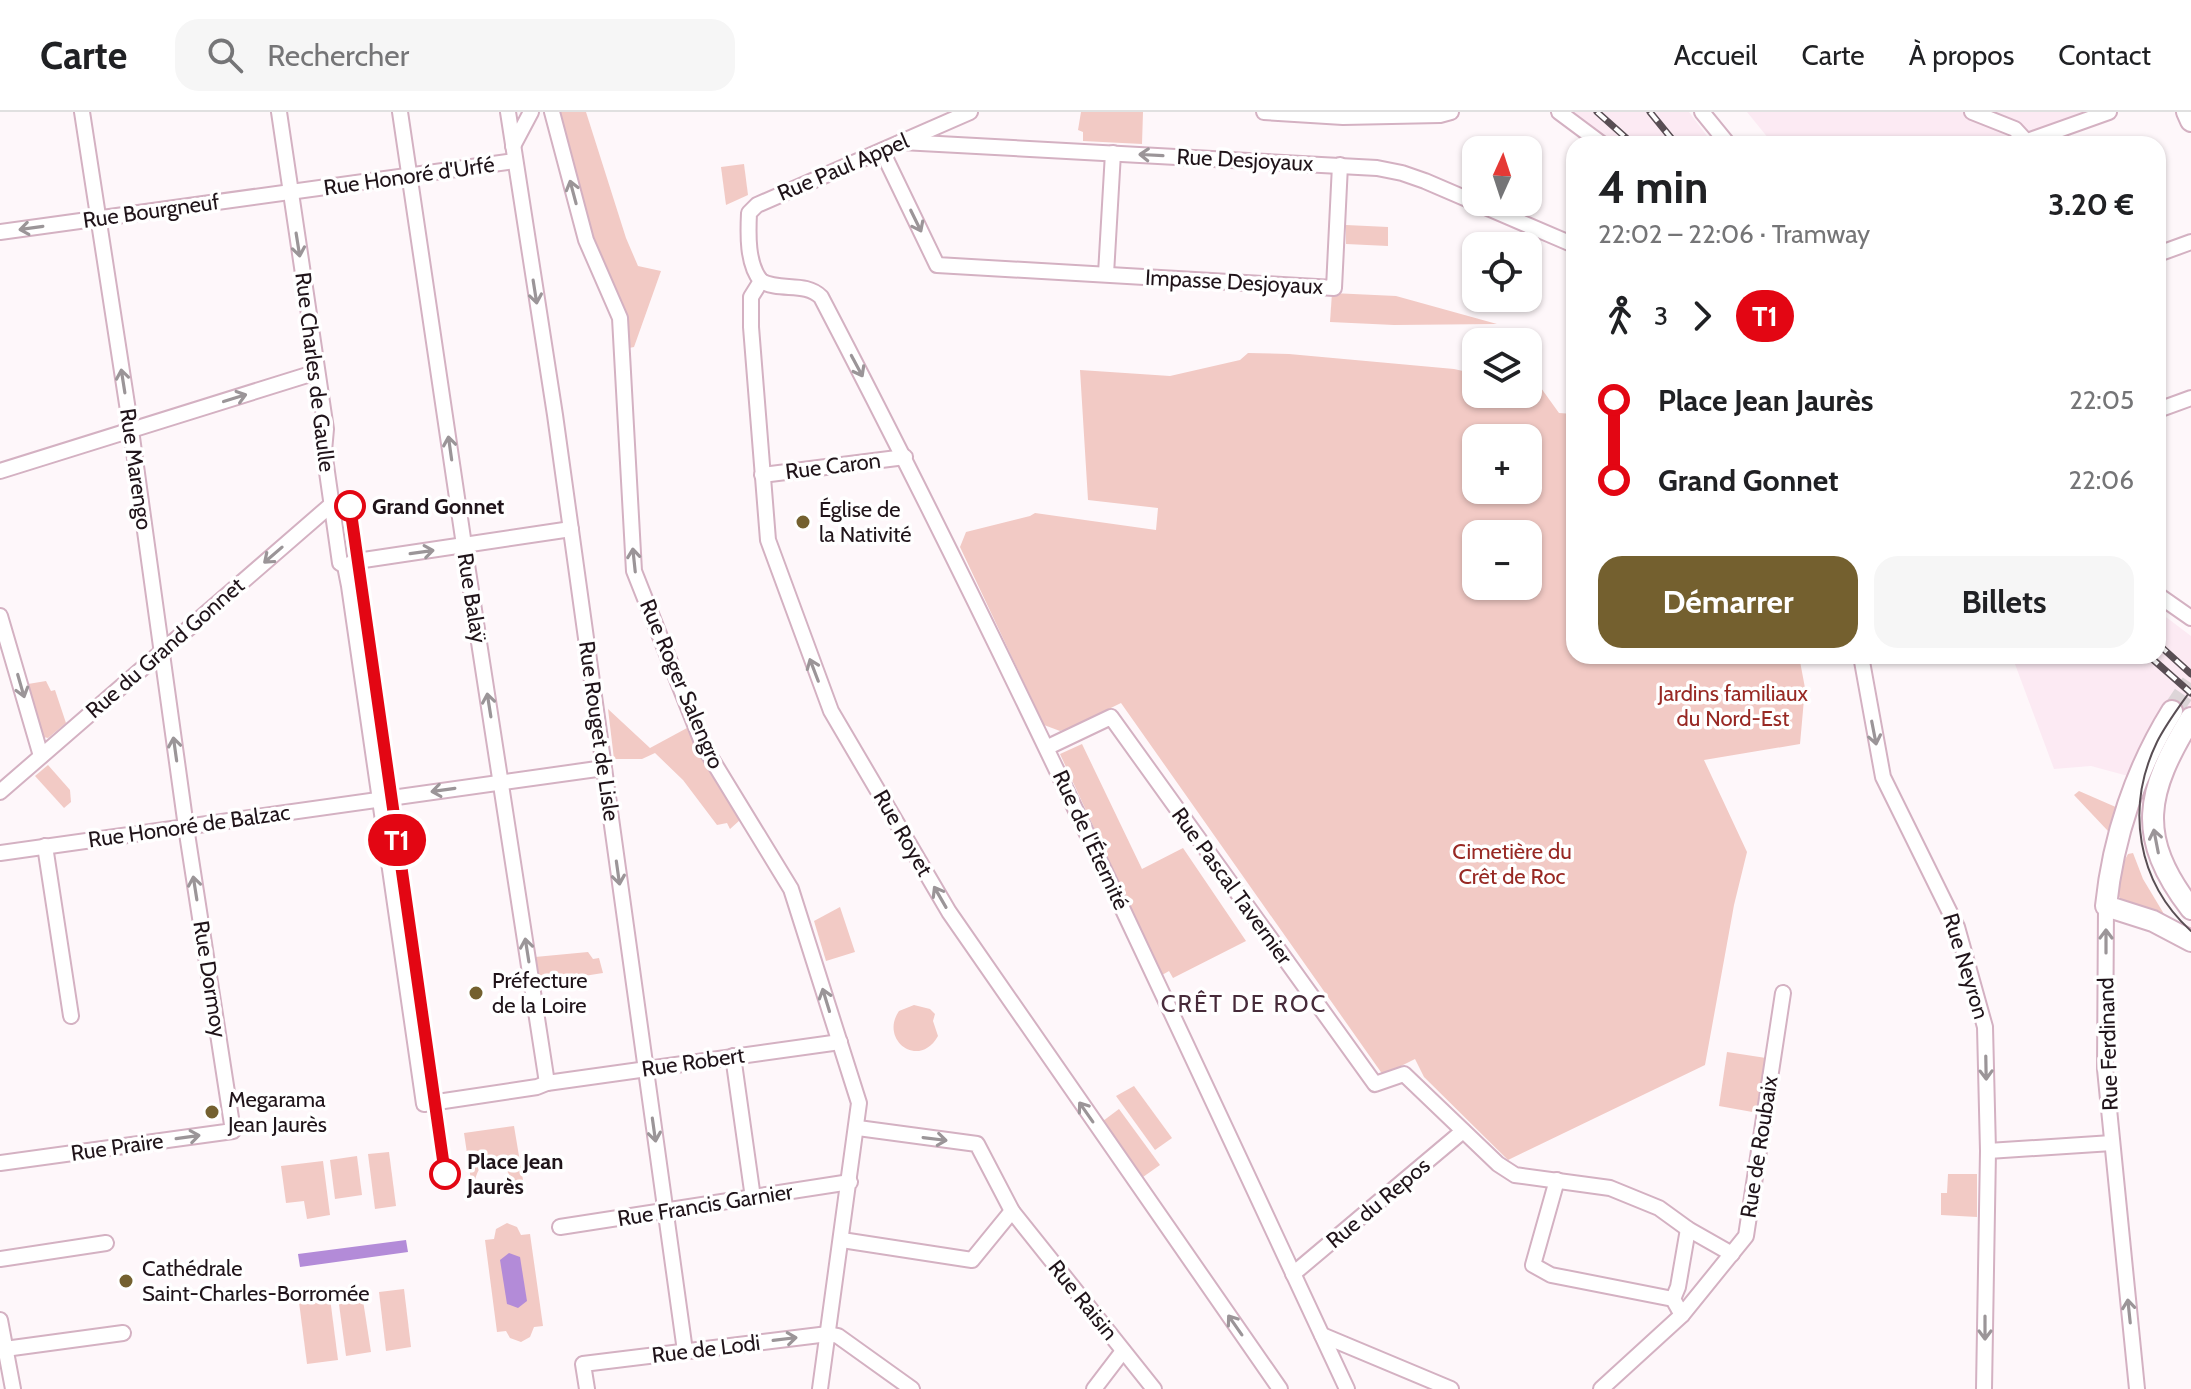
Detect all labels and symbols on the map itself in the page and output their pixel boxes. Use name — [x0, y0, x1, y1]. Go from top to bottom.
street label: Rue Paul Appel — [773, 127, 913, 207]
north arrow — [1462, 136, 1542, 216]
street label: Rue Desjoyaux — [1176, 143, 1315, 177]
one-way arrow — [1138, 148, 1165, 163]
street label: Rue Honoré d'Urfé — [322, 151, 496, 201]
one-way arrow — [565, 180, 580, 206]
street label: Rue Bourgneuf — [81, 188, 221, 234]
one-way arrow — [909, 209, 924, 233]
one-way arrow — [19, 221, 44, 236]
one-way arrow — [292, 231, 307, 257]
street label: Impasse Desjoyaux — [1144, 264, 1324, 300]
street label: Rue Charles de Gaulle — [289, 271, 341, 473]
one-way arrow — [529, 279, 544, 304]
one-way arrow — [850, 354, 866, 377]
one-way arrow — [115, 369, 130, 394]
one-way arrow — [222, 389, 247, 404]
street label: Rue Marengo — [114, 407, 158, 531]
one-way arrow — [442, 436, 457, 462]
street label: Rue Caron — [784, 447, 882, 485]
marker: Grand Gonnet — [335, 491, 365, 521]
place label: Grand Gonnet — [372, 493, 505, 520]
place label: Église de la Nativité — [819, 496, 911, 548]
marker: Église de la Nativité — [794, 513, 812, 531]
one-way arrow — [409, 544, 434, 559]
one-way arrow — [263, 546, 283, 564]
one-way arrow — [627, 547, 642, 574]
street label: Rue Balaÿ — [452, 551, 492, 645]
street label: Rue du Grand Gonnet — [80, 572, 250, 724]
street label: Rue Roger Salengro — [634, 595, 730, 773]
street label: Rue Rouget de Lisle — [573, 639, 625, 823]
one-way arrow — [806, 658, 820, 683]
one-way arrow — [14, 672, 29, 698]
park label: Jardins familiaux du Nord-Est — [1657, 680, 1809, 732]
one-way arrow — [481, 693, 496, 718]
one-way arrow — [1868, 720, 1883, 745]
one-way arrow — [167, 737, 182, 763]
street label: Rue de l'Éternité — [1047, 766, 1135, 914]
one-way arrow — [431, 783, 457, 798]
street label: Rue Royet — [868, 785, 939, 881]
street label: Rue Honoré de Balzac — [86, 798, 292, 854]
street label: Rue Pascal Tavernier — [1166, 802, 1298, 970]
line badge: T1 — [361, 814, 433, 866]
one-way arrow — [2147, 828, 2162, 854]
park label: Cimetière du Crêt de Roc — [1452, 838, 1572, 890]
one-way arrow — [611, 860, 626, 885]
one-way arrow — [187, 875, 202, 901]
one-way arrow — [932, 886, 948, 909]
street label: Rue Neyron — [1937, 910, 1995, 1022]
street label: Rue Dormoy — [187, 919, 233, 1039]
one-way arrow — [2098, 928, 2114, 955]
one-way arrow — [519, 938, 534, 963]
place label: Préfecture de la Loire — [492, 967, 588, 1019]
street label: Rue Ferdinand — [2092, 977, 2124, 1111]
marker: Préfecture de la Loire — [467, 984, 485, 1002]
one-way arrow — [818, 987, 833, 1013]
district label: CRÊT DE ROC — [1161, 989, 1327, 1018]
street label: Rue Robert — [640, 1041, 747, 1083]
one-way arrow — [1978, 1054, 1994, 1081]
street label: Rue de Roubaix — [1734, 1073, 1784, 1220]
place label: Megarama Jean Jaurès — [227, 1086, 327, 1138]
one-way arrow — [1078, 1101, 1094, 1123]
marker: Megarama Jean Jaurès — [203, 1103, 221, 1121]
one-way arrow — [647, 1117, 662, 1143]
street label: Rue Praire — [69, 1127, 165, 1167]
one-way arrow — [175, 1129, 200, 1144]
one-way arrow — [921, 1131, 948, 1146]
place label: Place Jean Jaurès — [466, 1148, 563, 1200]
street label: Rue du Repos — [1321, 1152, 1435, 1254]
marker: Place Jean Jaurès — [430, 1159, 460, 1189]
street label: Rue Francis Garnier — [615, 1178, 795, 1232]
place label: Cathédrale Saint-Charles-Borromée — [142, 1255, 369, 1307]
street label: Rue Raisin — [1043, 1255, 1123, 1345]
marker: Cathédrale Saint-Charles-Borromée — [117, 1272, 135, 1290]
one-way arrow — [2121, 1299, 2136, 1325]
one-way arrow — [1977, 1314, 1993, 1341]
one-way arrow — [1227, 1315, 1243, 1337]
street label: Rue de Lodi — [650, 1329, 762, 1369]
one-way arrow — [772, 1331, 797, 1346]

